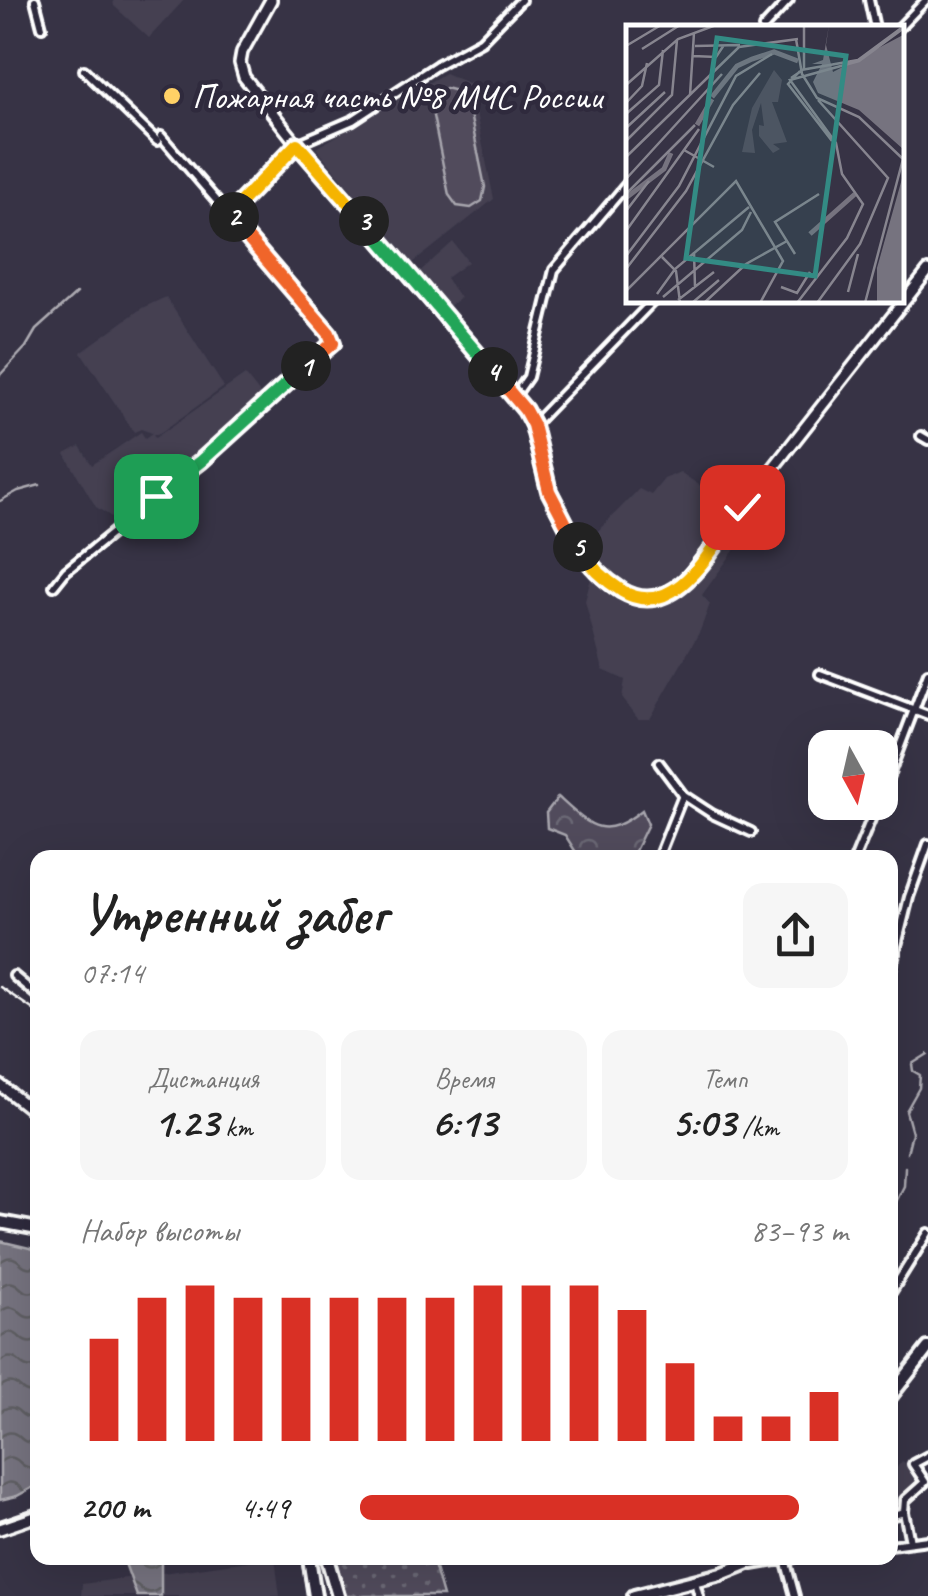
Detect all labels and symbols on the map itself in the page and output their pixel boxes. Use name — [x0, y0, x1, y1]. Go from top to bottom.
inset map — [626, 25, 903, 302]
place label: Пожарная часть №8 МЧС России — [192, 74, 605, 119]
marker: Пожарная часть №8 МЧС России — [161, 85, 183, 107]
pin: 2 — [209, 192, 259, 242]
pin: 3 — [339, 196, 389, 246]
pin: 1 — [281, 341, 331, 391]
pin: 4 — [468, 347, 518, 397]
pin — [114, 454, 199, 539]
pin — [700, 465, 785, 550]
pin: 5 — [553, 522, 603, 572]
north arrow — [808, 730, 898, 820]

